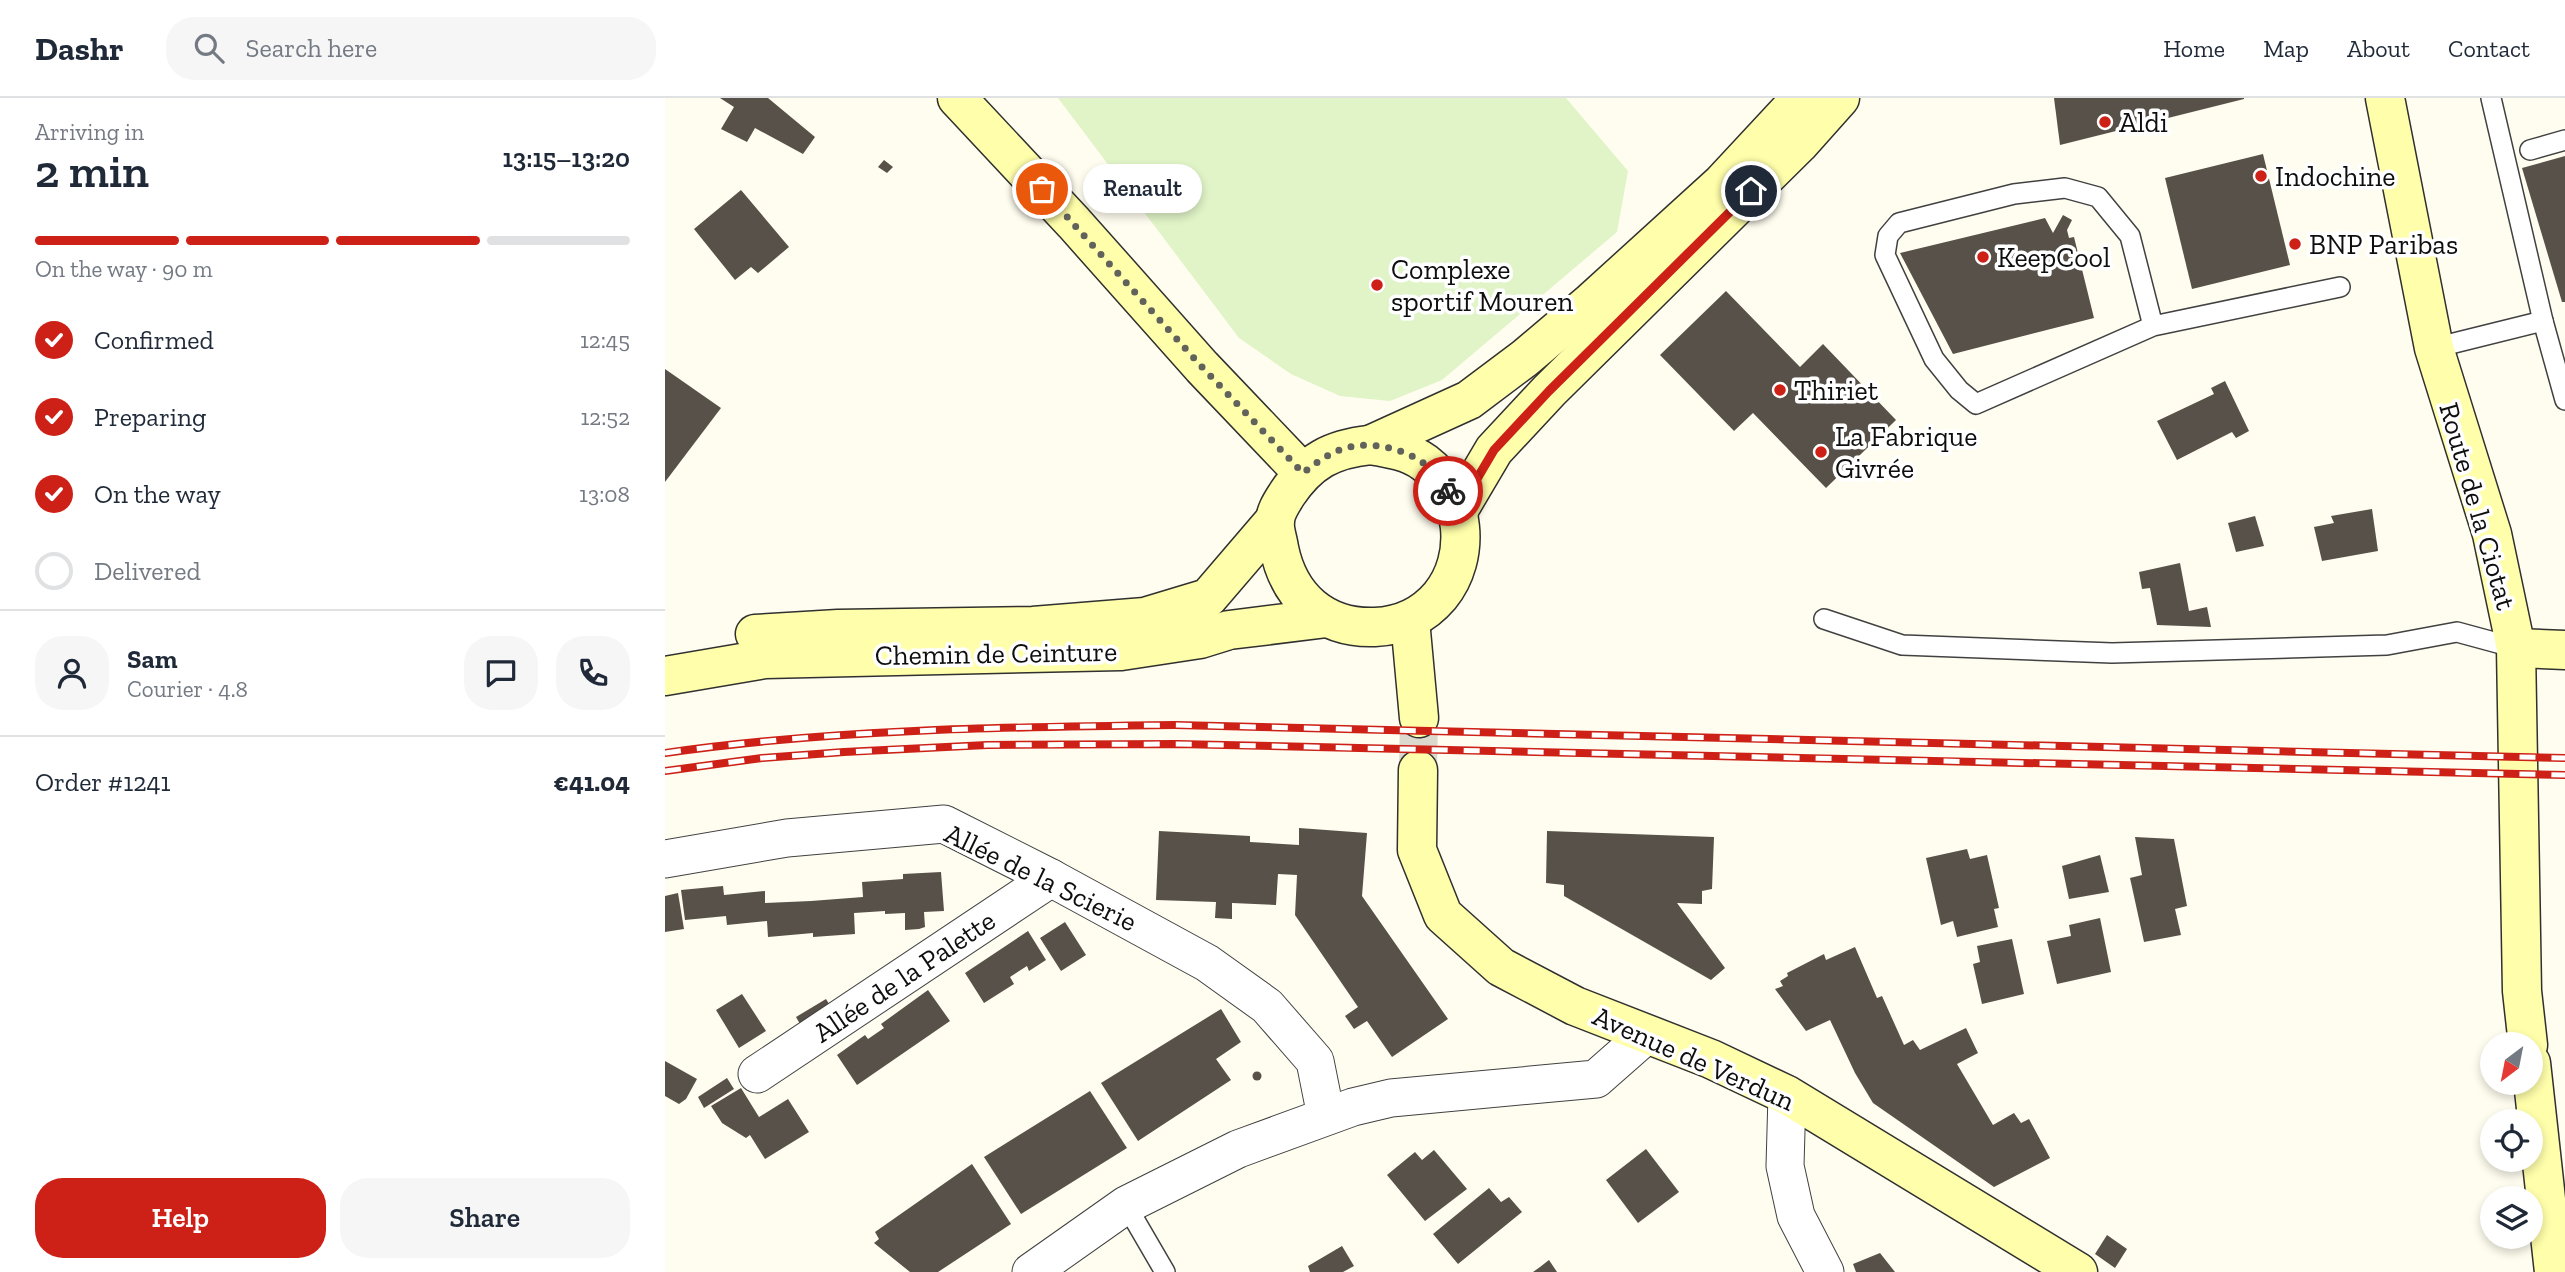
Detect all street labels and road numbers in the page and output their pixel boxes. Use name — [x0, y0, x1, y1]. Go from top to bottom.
street label: Route de la Ciotat — [2432, 399, 2523, 614]
street label: Chemin de Ceinture — [875, 635, 1117, 672]
street label: Allée de la Scierie — [939, 817, 1142, 938]
street label: Allée de la Palette — [807, 903, 1001, 1049]
street label: Avenue de Verdun — [1588, 999, 1800, 1118]

